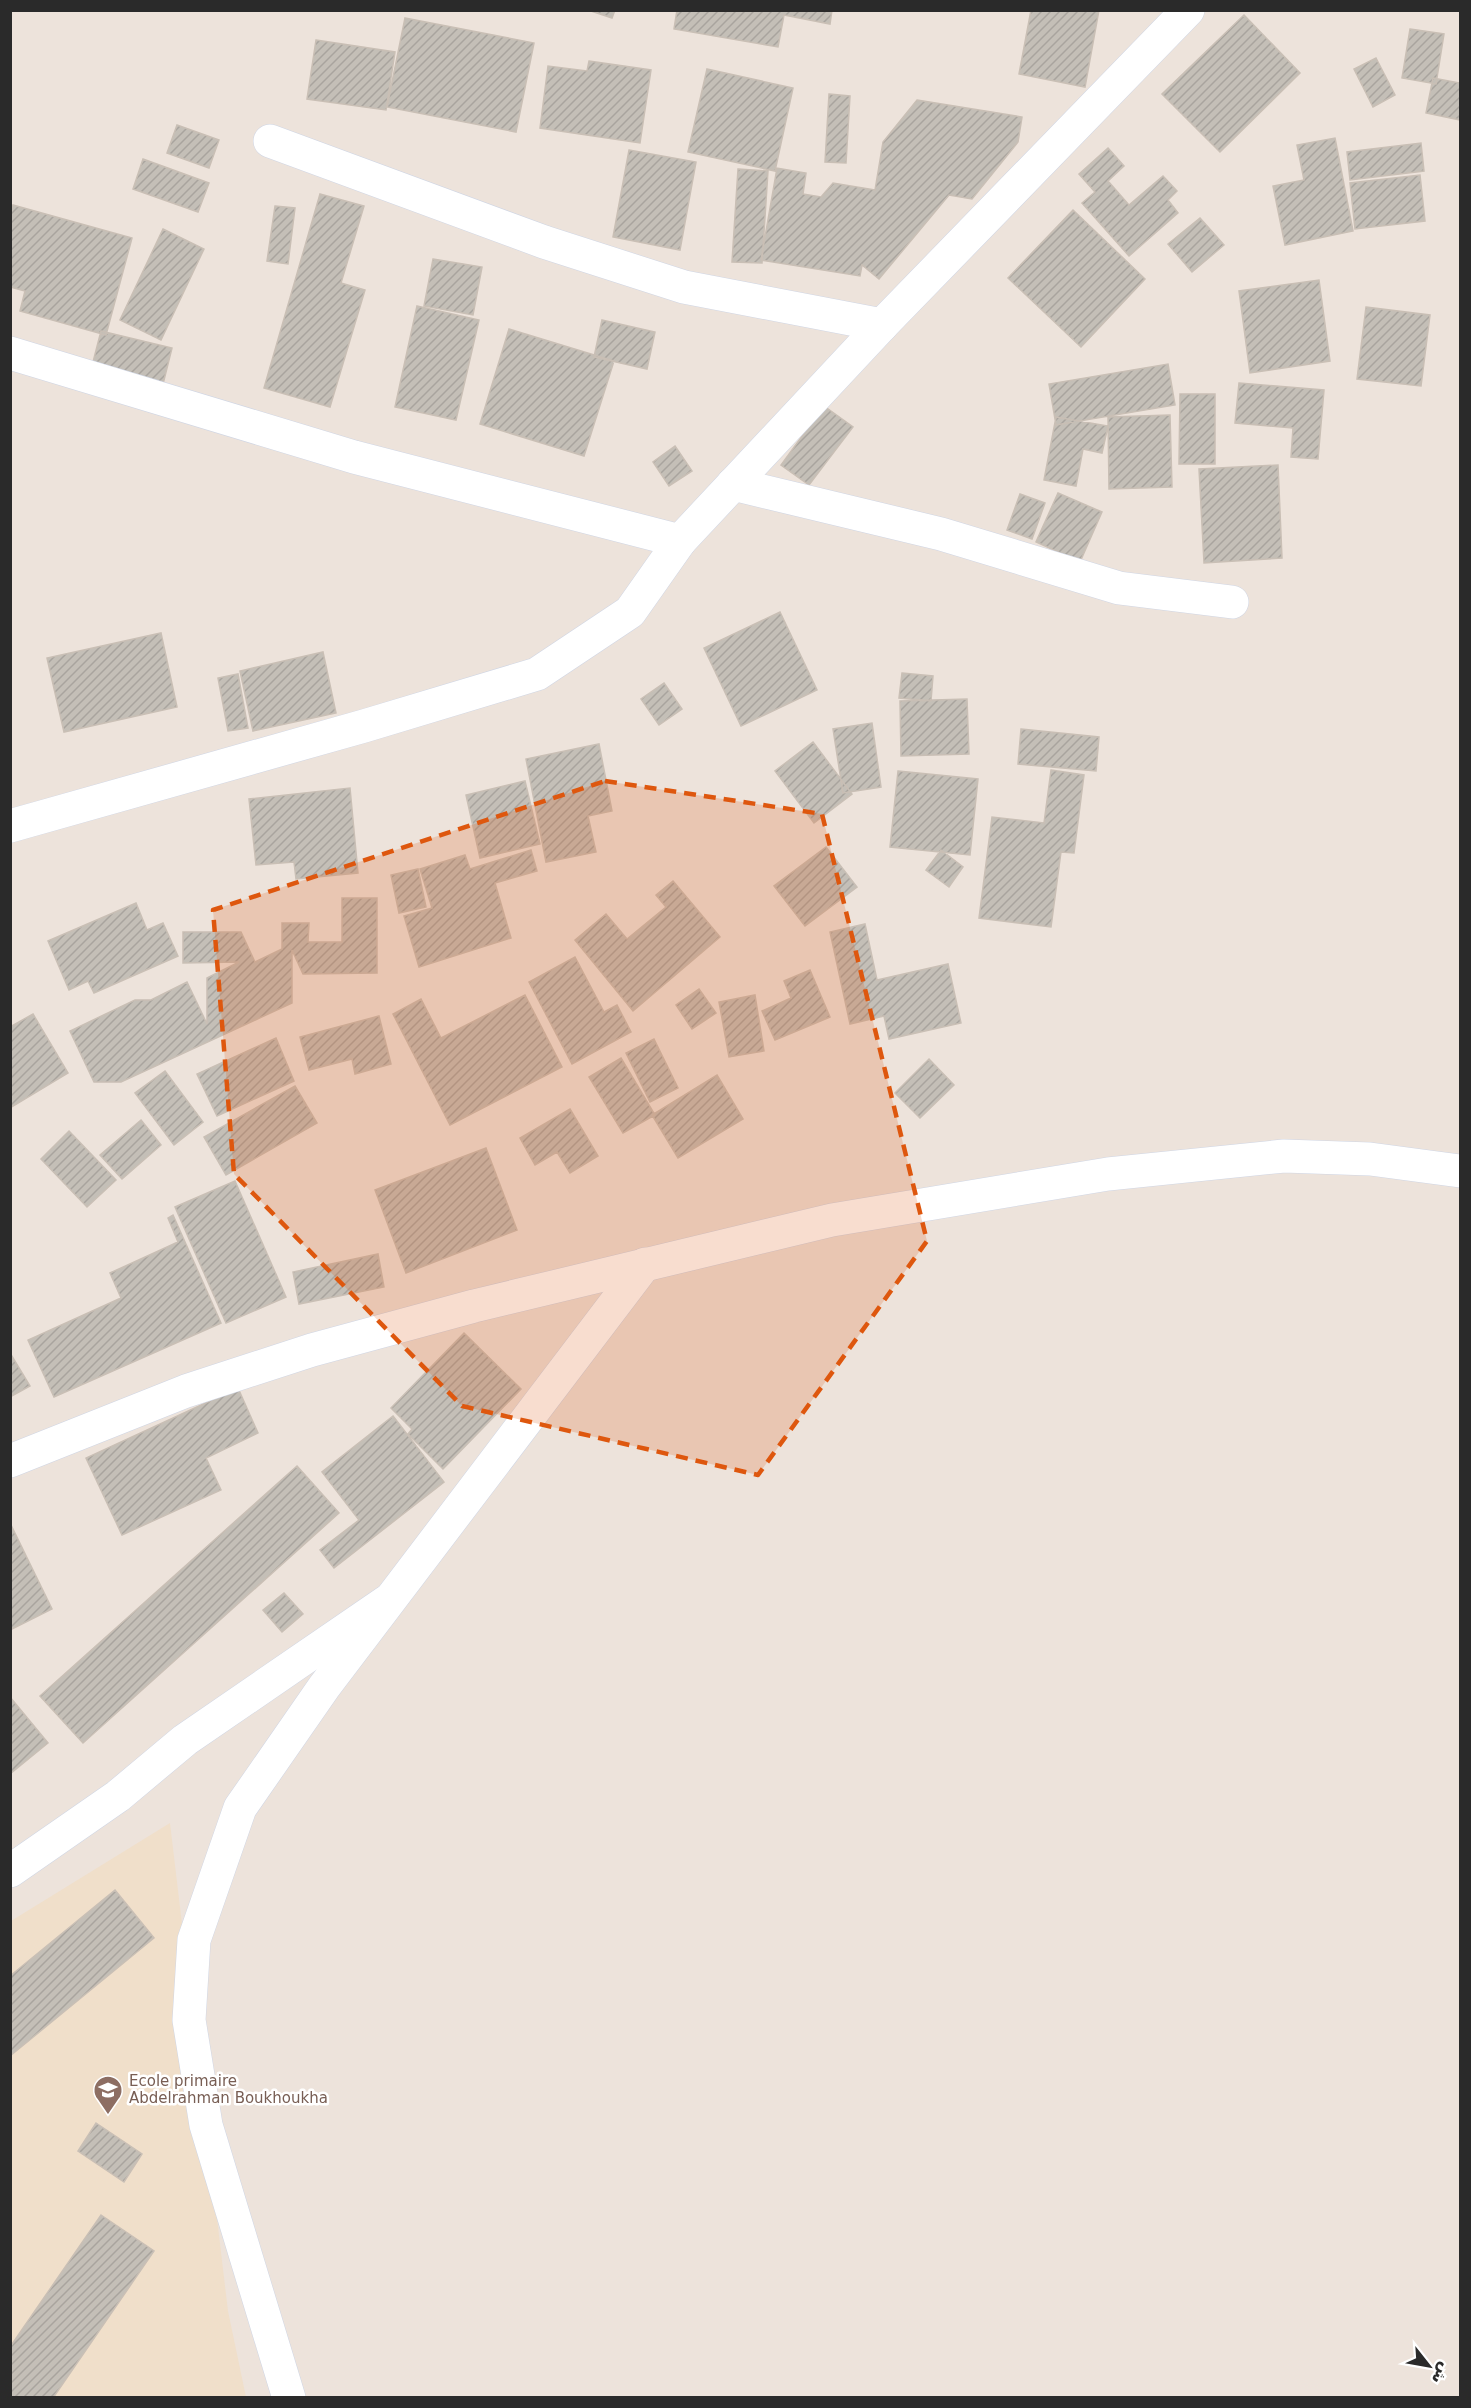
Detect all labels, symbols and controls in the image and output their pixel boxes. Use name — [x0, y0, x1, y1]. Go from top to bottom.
place label: Ecole primaire Abdelrahman Boukhoukha — [129, 2072, 328, 2107]
school or university icon: Ecole primaire Abdelrahman Boukhoukha — [92, 2074, 124, 2116]
north arrow — [1399, 2336, 1459, 2396]
text: ش — [1428, 2359, 1455, 2388]

